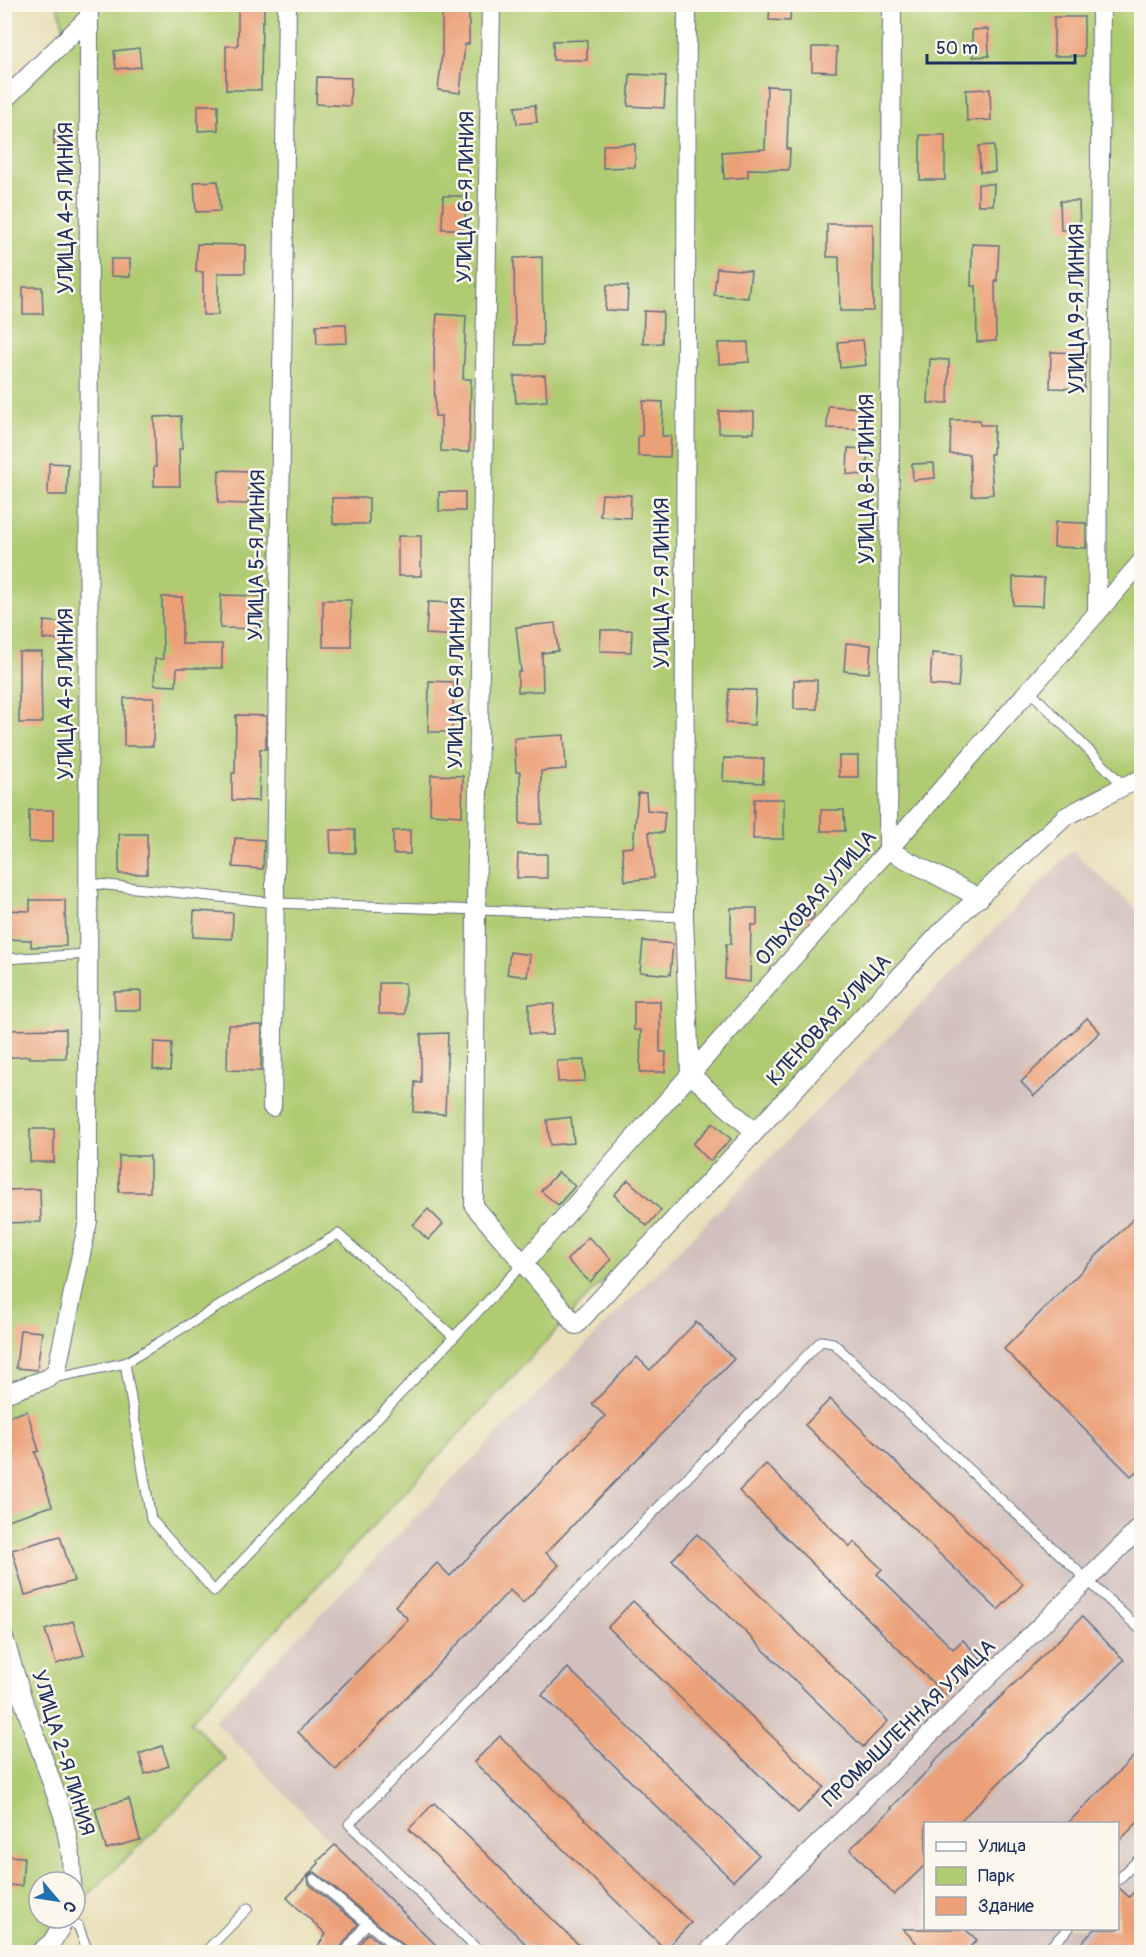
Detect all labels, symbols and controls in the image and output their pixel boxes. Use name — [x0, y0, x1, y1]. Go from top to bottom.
scale bar — [927, 27, 1076, 65]
text: 50 m — [936, 37, 978, 60]
street label: УЛИЦА 6-Я ЛИНИЯ — [451, 111, 481, 283]
street label: УЛИЦА 4-Я ЛИНИЯ — [53, 122, 80, 294]
street label: УЛИЦА 9-Я ЛИНИЯ — [1064, 224, 1091, 394]
street label: УЛИЦА 8-Я ЛИНИЯ — [854, 394, 881, 564]
street label: УЛИЦА 5-Я ЛИНИЯ — [242, 469, 272, 641]
street label: УЛИЦА 7-Я ЛИНИЯ — [649, 498, 676, 668]
street label: УЛИЦА 6-Я ЛИНИЯ — [442, 597, 472, 769]
street label: УЛИЦА 4-Я ЛИНИЯ — [53, 608, 80, 780]
street label: ОЛЬХОВАЯ УЛИЦА — [749, 824, 883, 972]
street label: КЛЕНОВАЯ УЛИЦА — [761, 948, 897, 1092]
street label: ПРОМЫШЛЕННАЯ УЛИЦА — [817, 1633, 1001, 1813]
street label: УЛИЦА 2-Я ЛИНИЯ — [25, 1667, 101, 1839]
legend — [924, 1822, 1119, 1930]
text: Улица — [978, 1835, 1026, 1858]
text: Парк — [978, 1865, 1015, 1888]
north arrow — [27, 1870, 87, 1930]
text: Здание — [978, 1895, 1034, 1918]
text: С — [58, 1898, 80, 1916]

